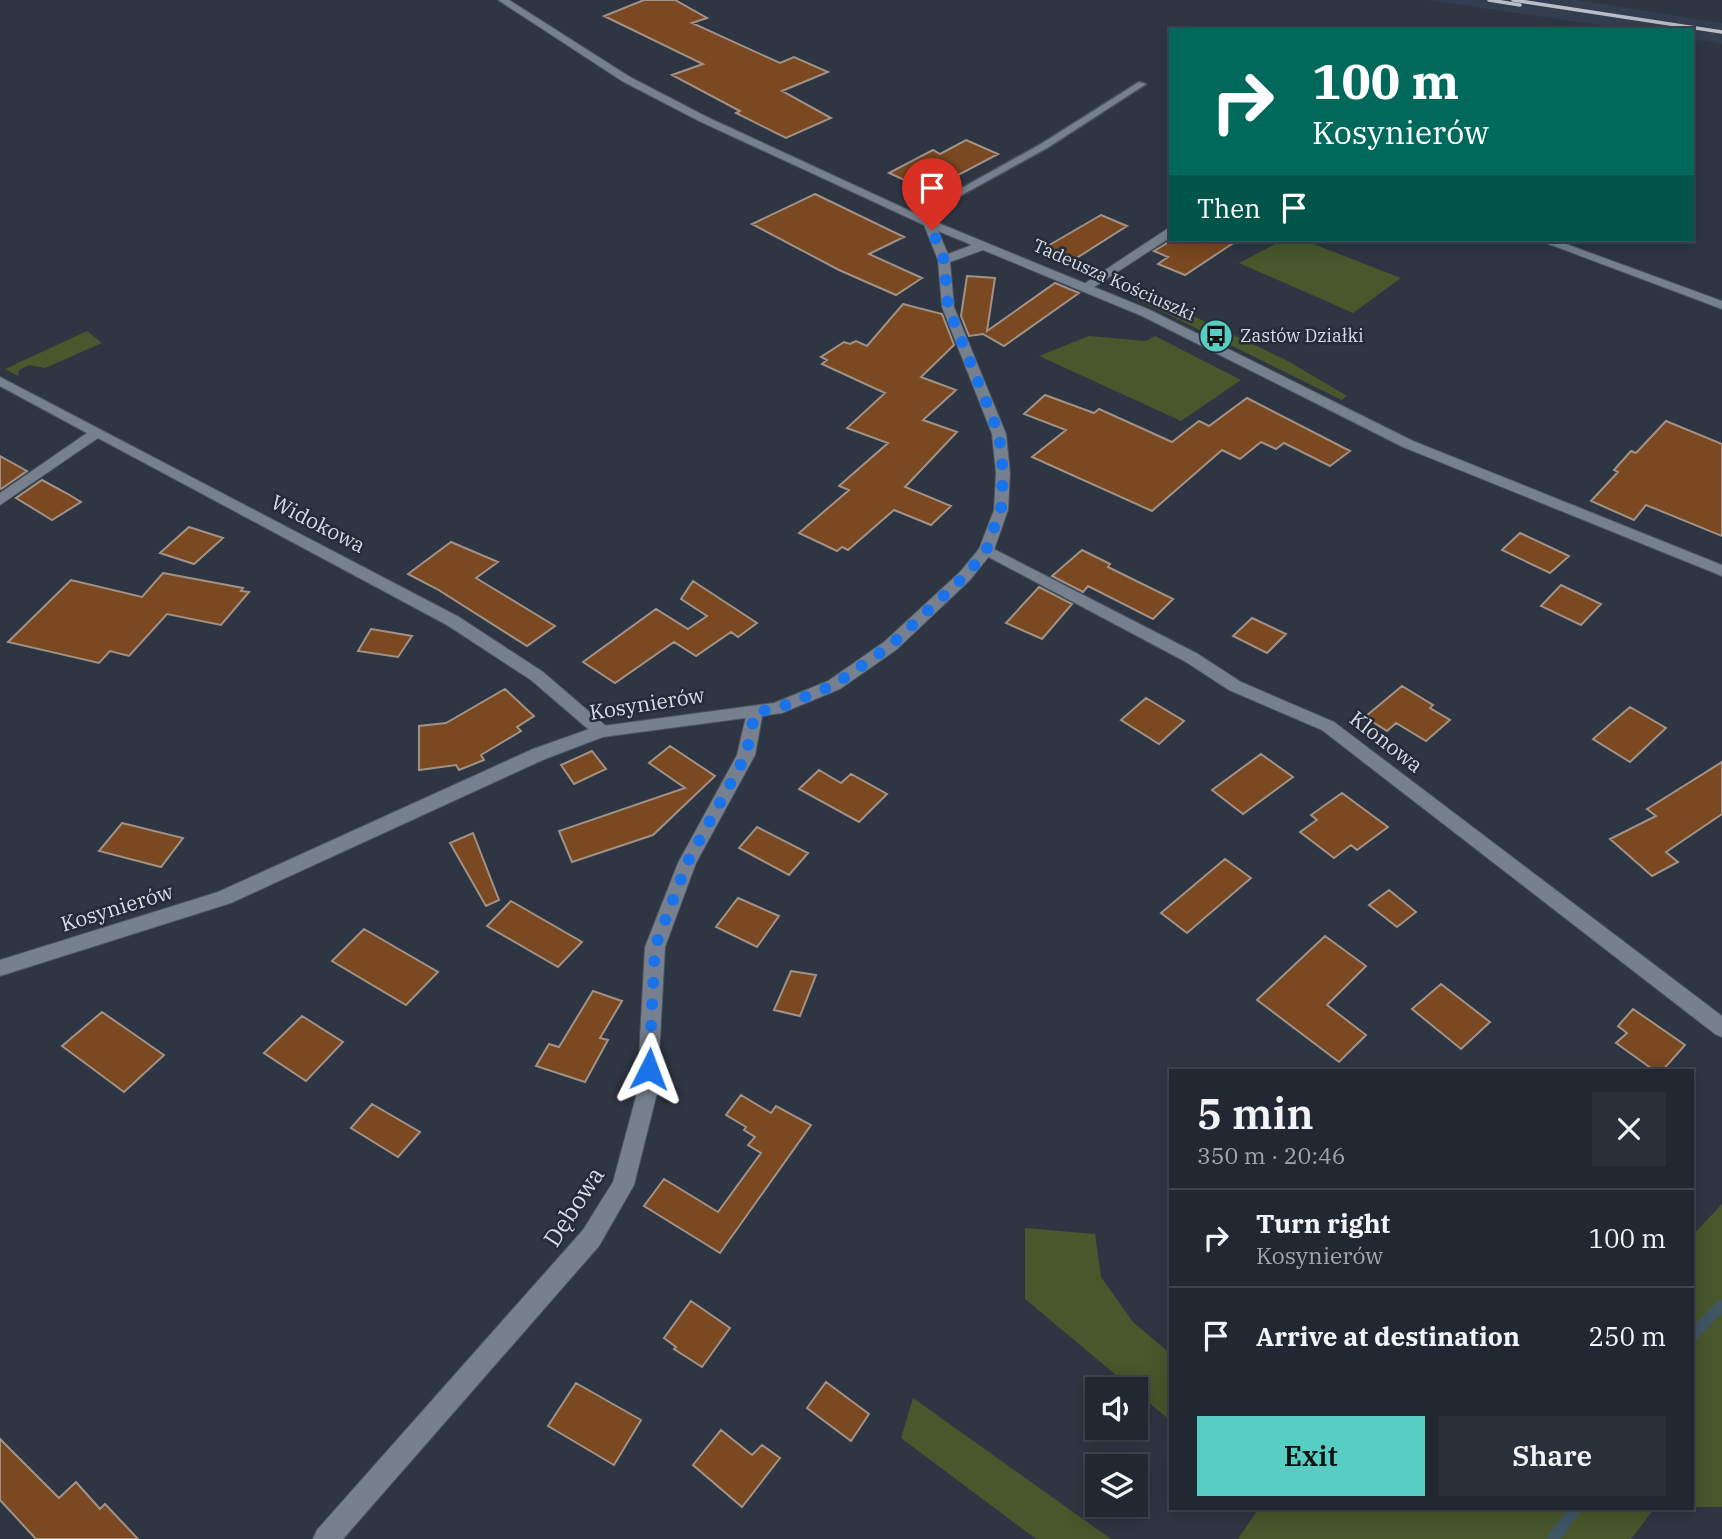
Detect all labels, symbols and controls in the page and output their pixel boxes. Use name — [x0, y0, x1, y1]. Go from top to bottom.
text: 100 m — [1312, 49, 1459, 112]
icon: right — [1197, 56, 1288, 147]
text: Kosynierów — [1312, 111, 1489, 153]
pin — [902, 158, 962, 230]
icon: arrive — [913, 169, 951, 207]
icon: arrive — [1275, 189, 1313, 227]
text: Then — [1197, 191, 1261, 225]
street label: Tadeusza Kościuszki — [1029, 233, 1199, 326]
bus stop icon: Zastów Działki — [1197, 317, 1235, 355]
place label: Zastów Działki — [1240, 324, 1364, 347]
street label: Widokowa — [266, 487, 370, 559]
street label: Kosynierów — [587, 680, 707, 726]
street label: Klonowa — [1344, 704, 1429, 779]
street label: Kosynierów — [57, 876, 177, 937]
position arrow — [612, 1032, 686, 1106]
text: 5 min — [1197, 1086, 1314, 1141]
button: close — [1592, 1092, 1666, 1166]
text: 350 m · 20:46 — [1197, 1140, 1346, 1170]
street label: Dębowa — [535, 1160, 611, 1253]
text: Turn right — [1256, 1206, 1390, 1240]
icon: right — [1197, 1219, 1235, 1257]
text: 100 m — [1588, 1221, 1666, 1255]
text: Kosynierów — [1256, 1240, 1383, 1270]
icon: arrive — [1197, 1317, 1235, 1355]
text: Arrive at destination — [1256, 1319, 1520, 1353]
text: 250 m — [1588, 1319, 1666, 1353]
map controls — [1085, 1377, 1148, 1517]
button: sound — [1085, 1377, 1148, 1440]
button: Exit — [1197, 1416, 1425, 1496]
button: Share — [1439, 1416, 1666, 1496]
button: layers — [1085, 1454, 1148, 1517]

